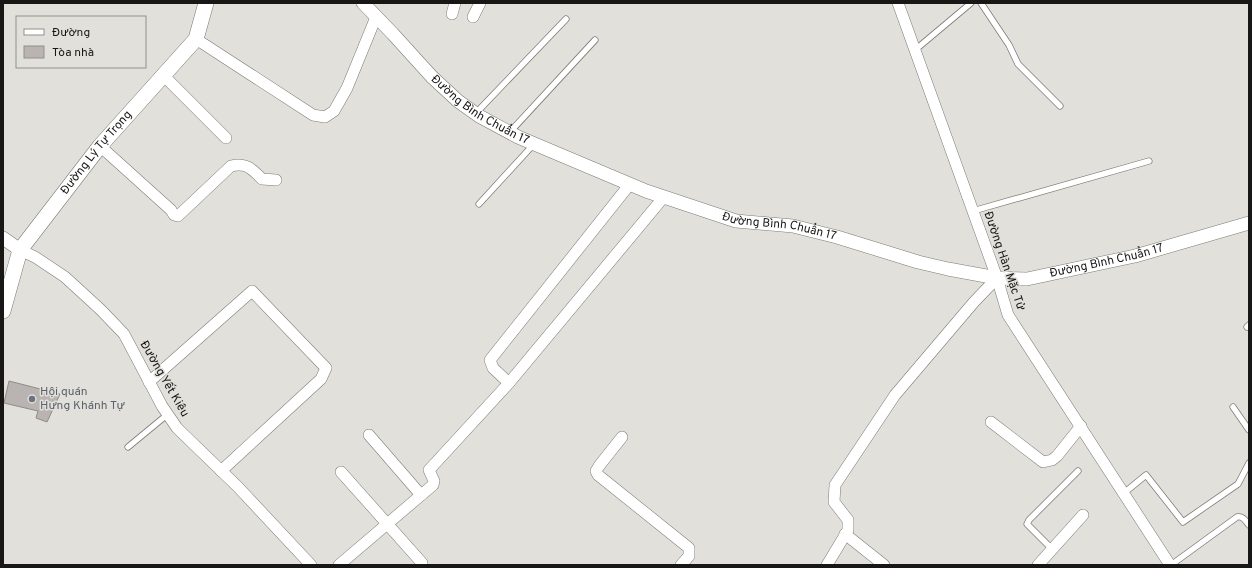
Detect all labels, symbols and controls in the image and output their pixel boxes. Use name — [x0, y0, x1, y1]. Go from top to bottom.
legend — [16, 16, 146, 68]
text: Đường — [52, 25, 90, 41]
text: Tòa nhà — [52, 45, 94, 61]
street label: Đường Bình Chuẩn 17 — [427, 72, 532, 149]
street label: Đường Lý Tự Trọng — [57, 107, 136, 198]
street label: Đường Bình Chuẩn 17 — [720, 209, 838, 245]
street label: Đường Hàn Mặc Tử — [980, 209, 1029, 313]
street label: Đường Bình Chuẩn 17 — [1048, 240, 1165, 282]
street label: Đường Yết Kiêu — [136, 338, 192, 420]
place label: Hội quán Hưng Khánh Tự — [40, 384, 125, 414]
marker: Hội quán Hưng Khánh Tự — [27, 394, 37, 404]

